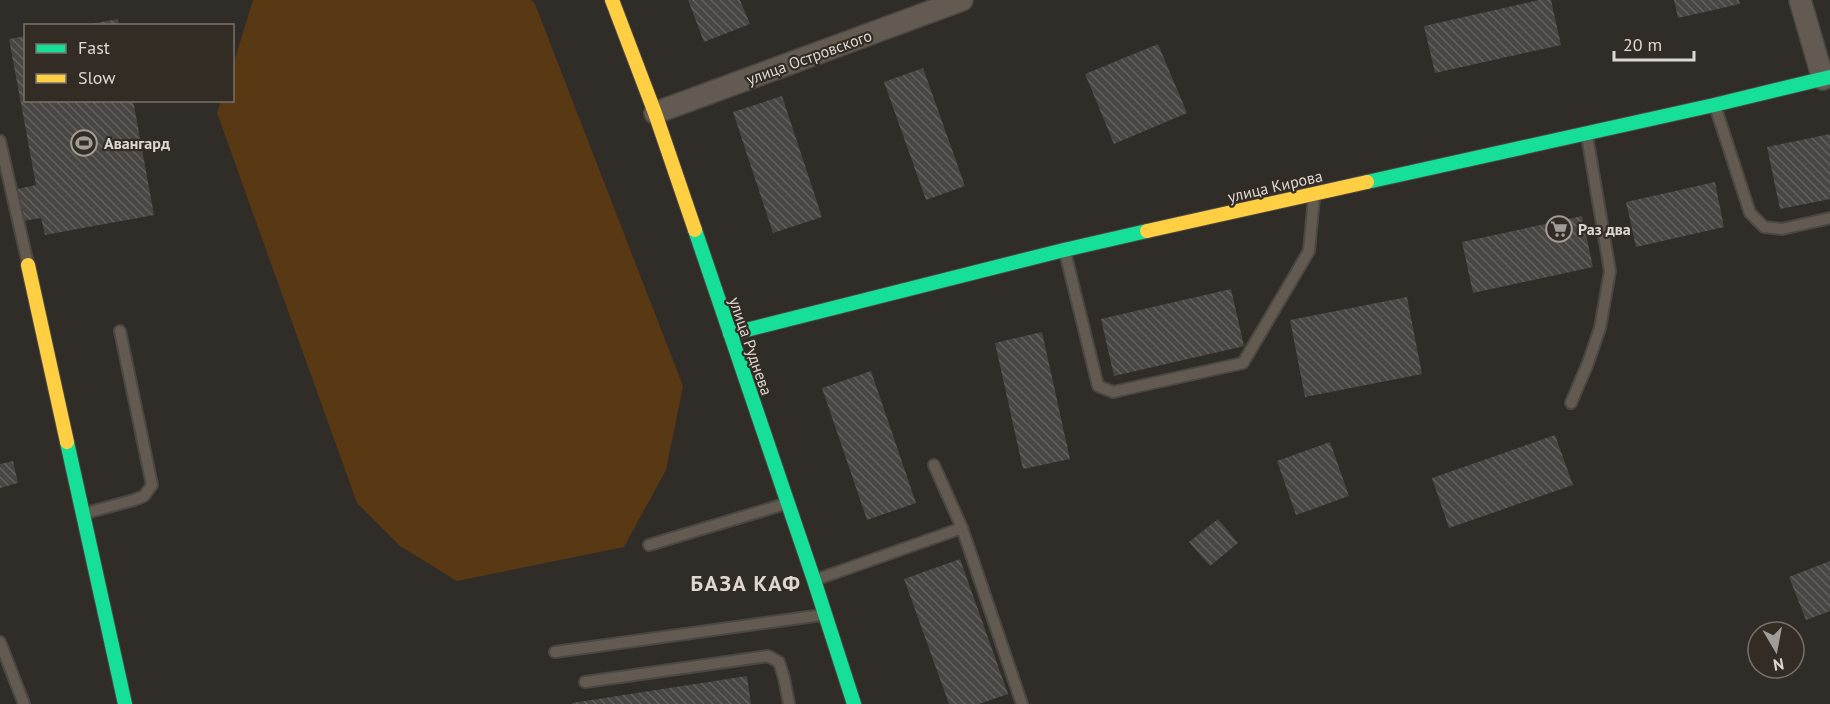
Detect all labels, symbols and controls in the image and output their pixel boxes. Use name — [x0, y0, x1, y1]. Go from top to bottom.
legend — [24, 24, 234, 102]
scale bar — [1614, 24, 1694, 62]
street label: улица Островского — [744, 25, 874, 89]
text: 20 m — [1623, 33, 1662, 56]
text: Fast — [78, 36, 110, 59]
text: Slow — [78, 66, 116, 89]
sports icon: Авангард — [69, 128, 99, 158]
place label: Авангард — [104, 133, 170, 153]
street label: улица Кирова — [1226, 165, 1324, 207]
supermarket icon: Раз два — [1544, 214, 1574, 244]
place label: Раз два — [1578, 219, 1631, 239]
street label: улица Руднева — [725, 294, 777, 398]
district label: БАЗА КАФ — [691, 569, 801, 597]
north arrow — [1746, 620, 1806, 680]
text: N — [1772, 654, 1786, 676]

